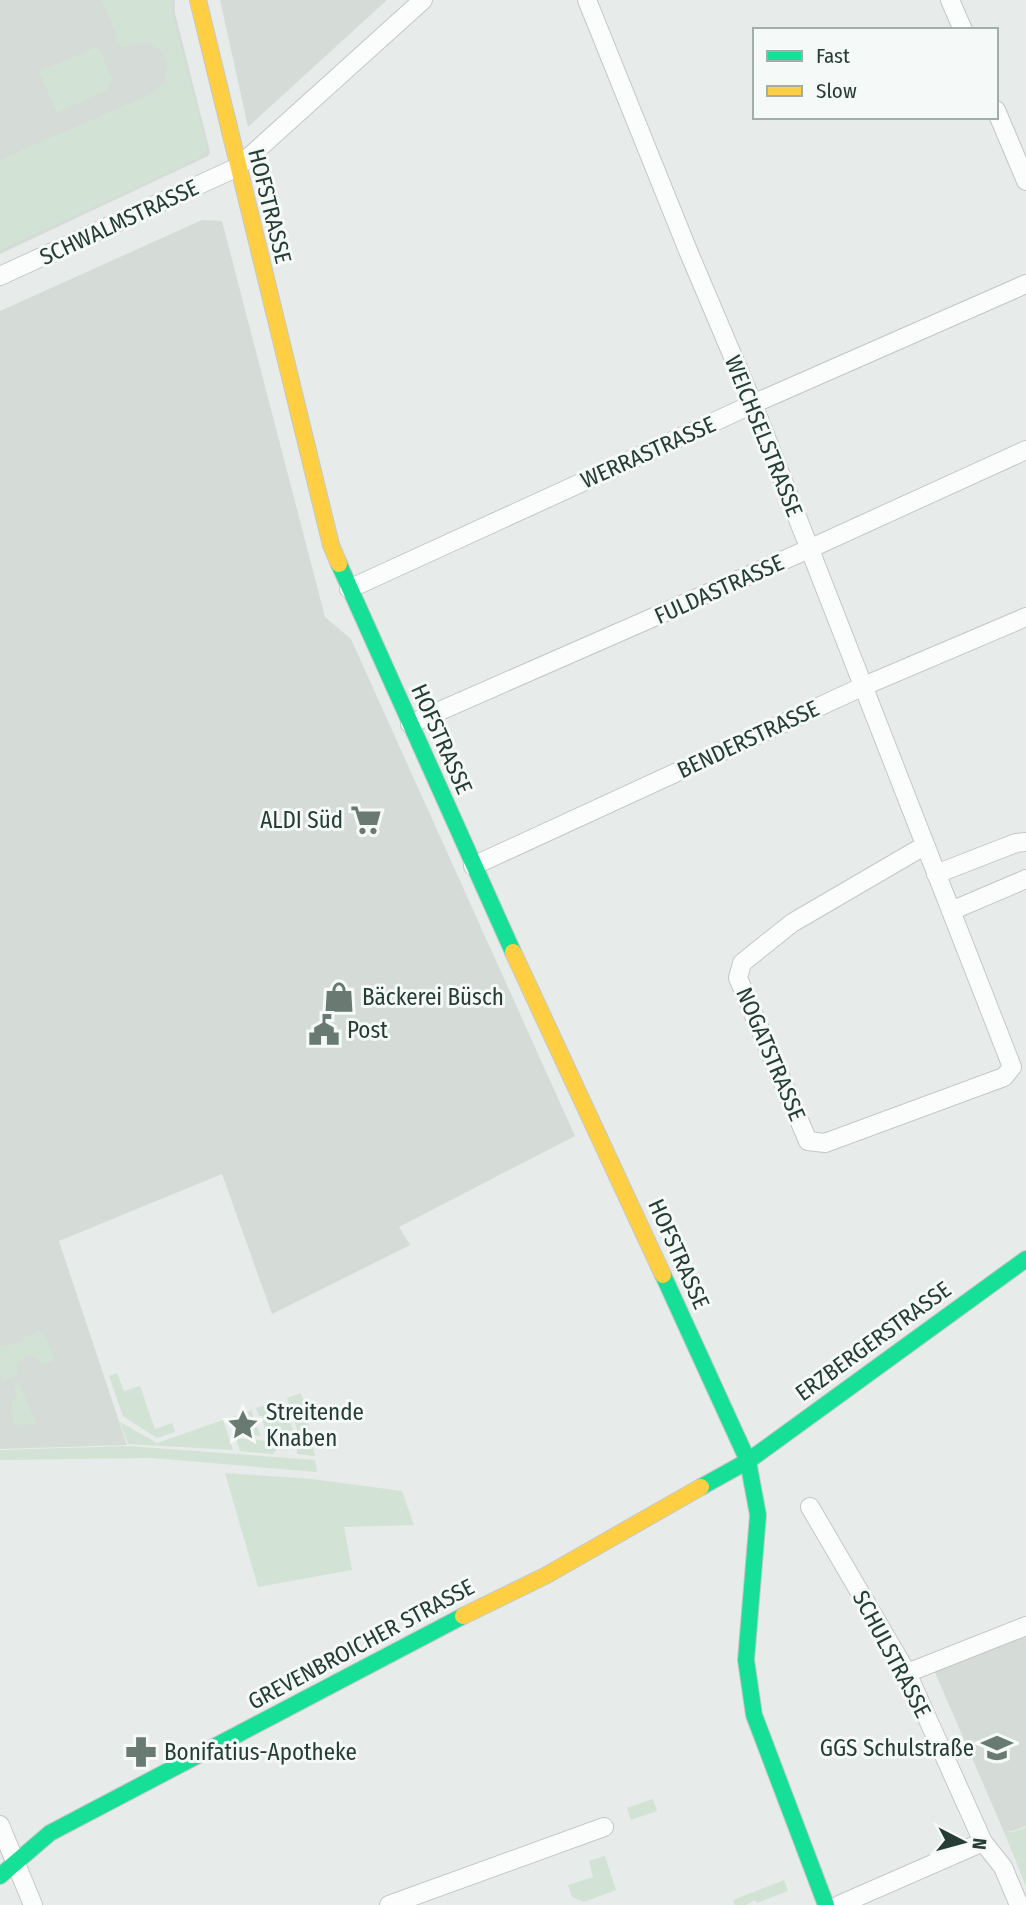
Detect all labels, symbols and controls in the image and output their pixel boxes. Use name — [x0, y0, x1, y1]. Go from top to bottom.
legend — [753, 28, 998, 119]
text: Fast — [816, 43, 850, 69]
text: Slow — [816, 78, 857, 104]
street label: HOFSTRASSE — [242, 146, 298, 266]
street label: SCHWALMSTRASSE — [35, 173, 203, 271]
street label: WEICHSELSTRASSE — [719, 351, 809, 521]
street label: WERRASTRASSE — [576, 410, 720, 494]
street label: FULDASTRASSE — [650, 548, 788, 630]
street label: HOFSTRASSE — [405, 680, 479, 798]
street label: BENDERSTRASSE — [673, 694, 823, 784]
supermarket icon: ALDI Süd — [349, 803, 383, 837]
place label: ALDI Süd — [260, 806, 343, 834]
shop icon: Bäckerei Büsch — [322, 980, 356, 1014]
place label: Bäckerei Büsch — [362, 983, 504, 1011]
street label: NOGATSTRASSE — [730, 983, 812, 1125]
public building icon: Post — [307, 1013, 341, 1047]
place label: Post — [347, 1016, 388, 1044]
street label: HOFSTRASSE — [642, 1195, 716, 1313]
street label: ERZBERGERSTRASSE — [790, 1275, 956, 1407]
place label: Streitende Knaben — [266, 1398, 364, 1452]
place icon: Streitende Knaben — [226, 1408, 260, 1442]
street label: GREVENBROICHER STRASSE — [243, 1572, 479, 1716]
street label: SCHULSTRASSE — [847, 1586, 937, 1722]
school or university icon: GGS Schulstraße — [980, 1731, 1014, 1765]
place label: GGS Schulstraße — [820, 1734, 974, 1762]
pharmacy icon: Bonifatius-Apotheke — [124, 1735, 158, 1769]
place label: Bonifatius-Apotheke — [164, 1738, 357, 1766]
north arrow — [928, 1807, 998, 1877]
text: N — [967, 1837, 991, 1851]

